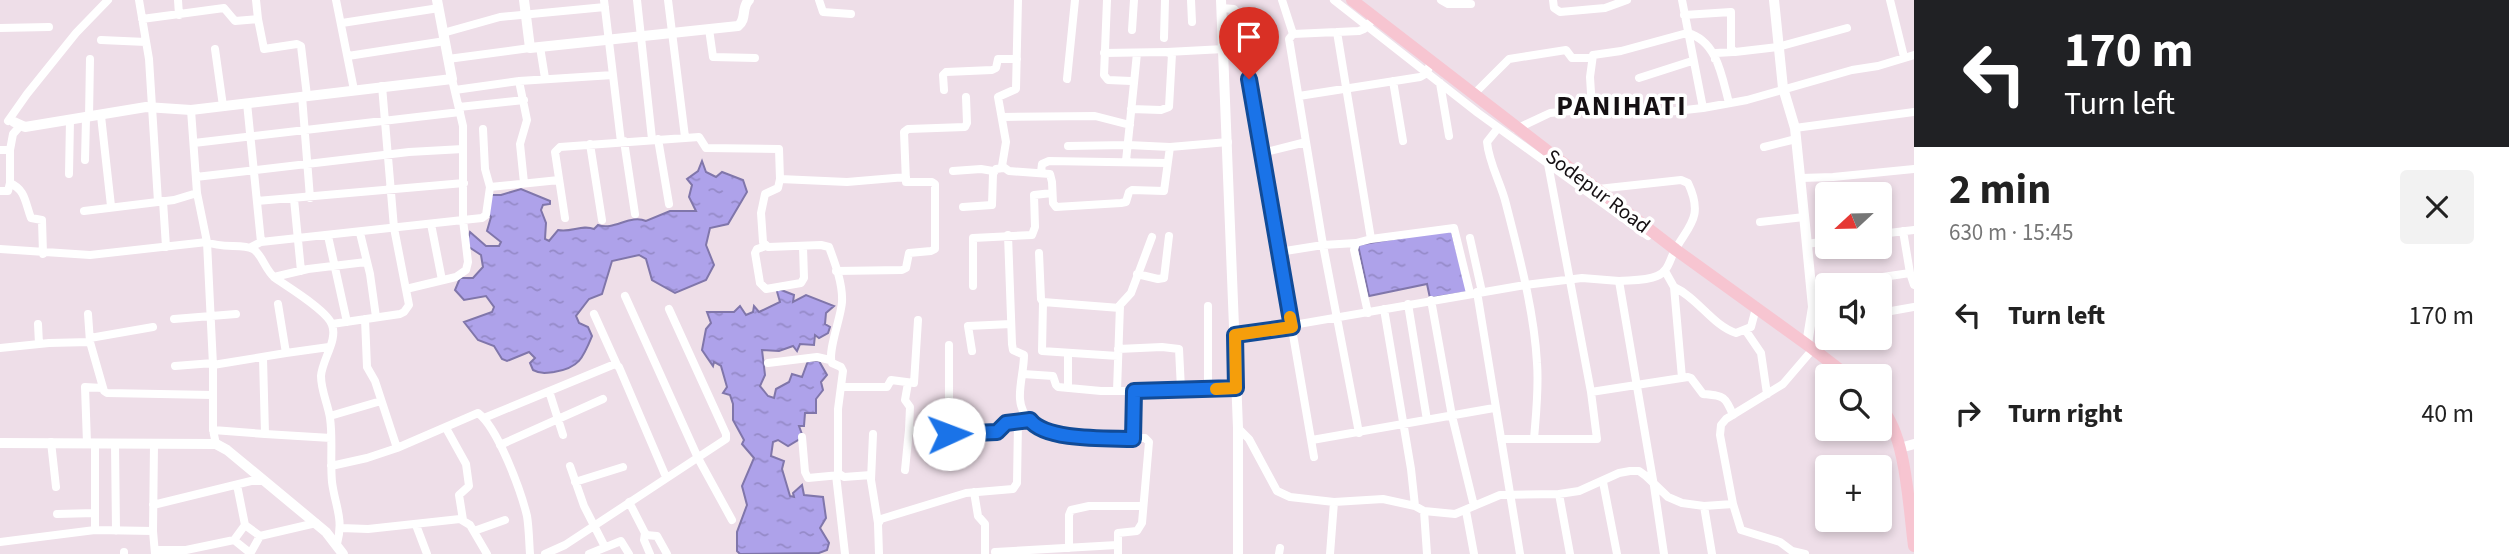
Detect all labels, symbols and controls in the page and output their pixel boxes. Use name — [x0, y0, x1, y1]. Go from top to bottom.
pin — [1219, 7, 1279, 79]
text: 170 m — [2064, 16, 2193, 86]
icon: arrive — [1230, 18, 1268, 56]
icon: left — [1949, 28, 2040, 119]
text: Turn left — [2064, 81, 2175, 127]
district label: PANIHATI — [1556, 86, 1688, 126]
street label: Sodepur Road — [1539, 142, 1657, 240]
text: 2 min — [1949, 160, 2051, 220]
button: close — [2400, 170, 2474, 244]
north arrow — [1815, 182, 1892, 259]
map controls — [1815, 182, 1892, 532]
text: 630 m · 15:45 — [1949, 216, 2073, 249]
button: sound — [1815, 273, 1892, 350]
icon: left — [1949, 296, 1987, 334]
text: Turn left — [2008, 297, 2105, 334]
text: 170 m — [2408, 297, 2474, 334]
button: search — [1815, 364, 1892, 441]
icon: right — [1949, 394, 1987, 432]
text: Turn right — [2008, 395, 2123, 432]
text: 40 m — [2421, 395, 2474, 432]
position arrow — [912, 397, 986, 471]
button: + — [1815, 455, 1892, 532]

